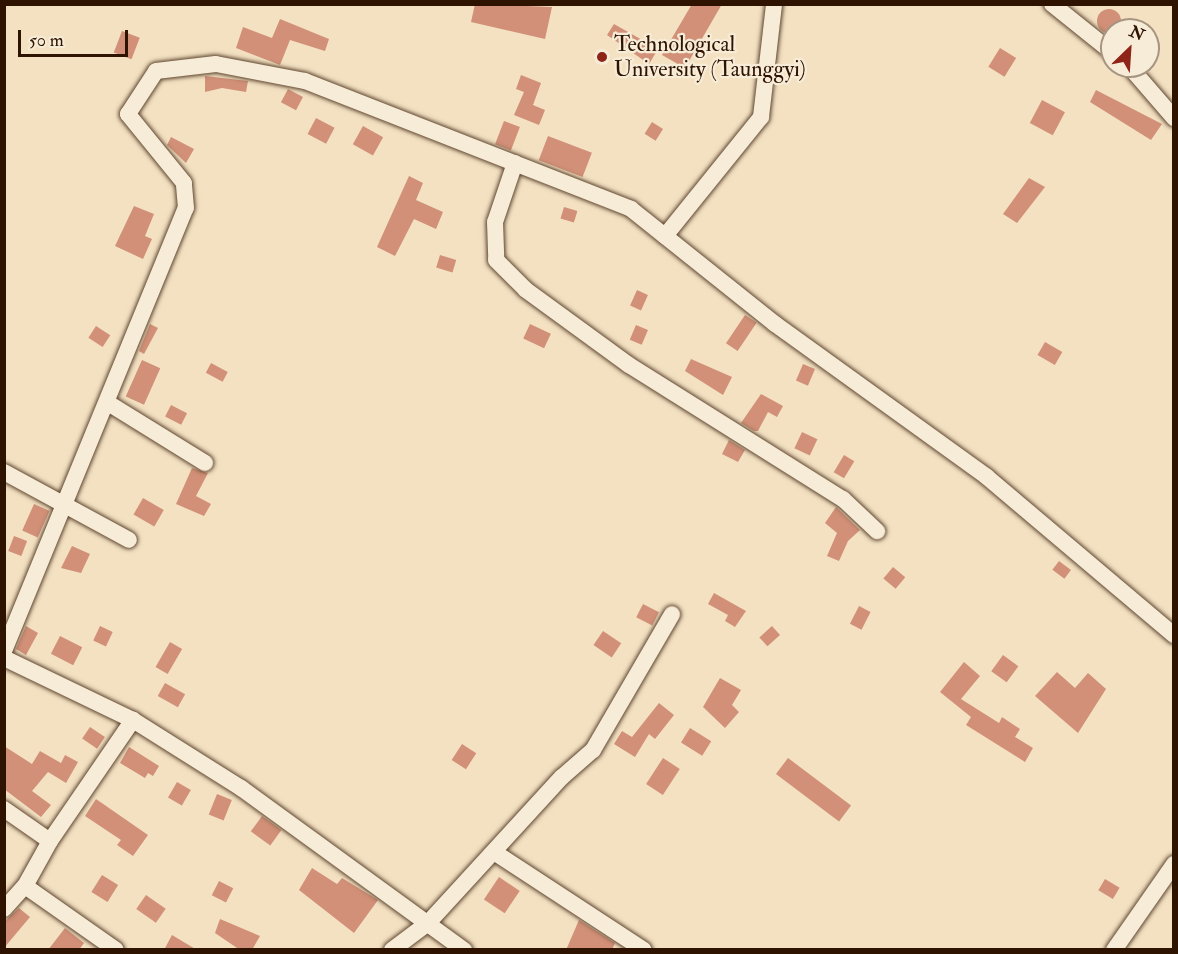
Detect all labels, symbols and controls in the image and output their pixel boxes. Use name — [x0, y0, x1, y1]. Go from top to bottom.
scale bar — [21, 18, 130, 56]
north arrow — [1100, 18, 1160, 78]
text: N — [1126, 21, 1147, 46]
text: 50 m — [29, 29, 64, 52]
place label: Technological University (Taunggyi) — [614, 31, 806, 82]
marker: Technological University (Taunggyi) — [595, 50, 609, 64]

